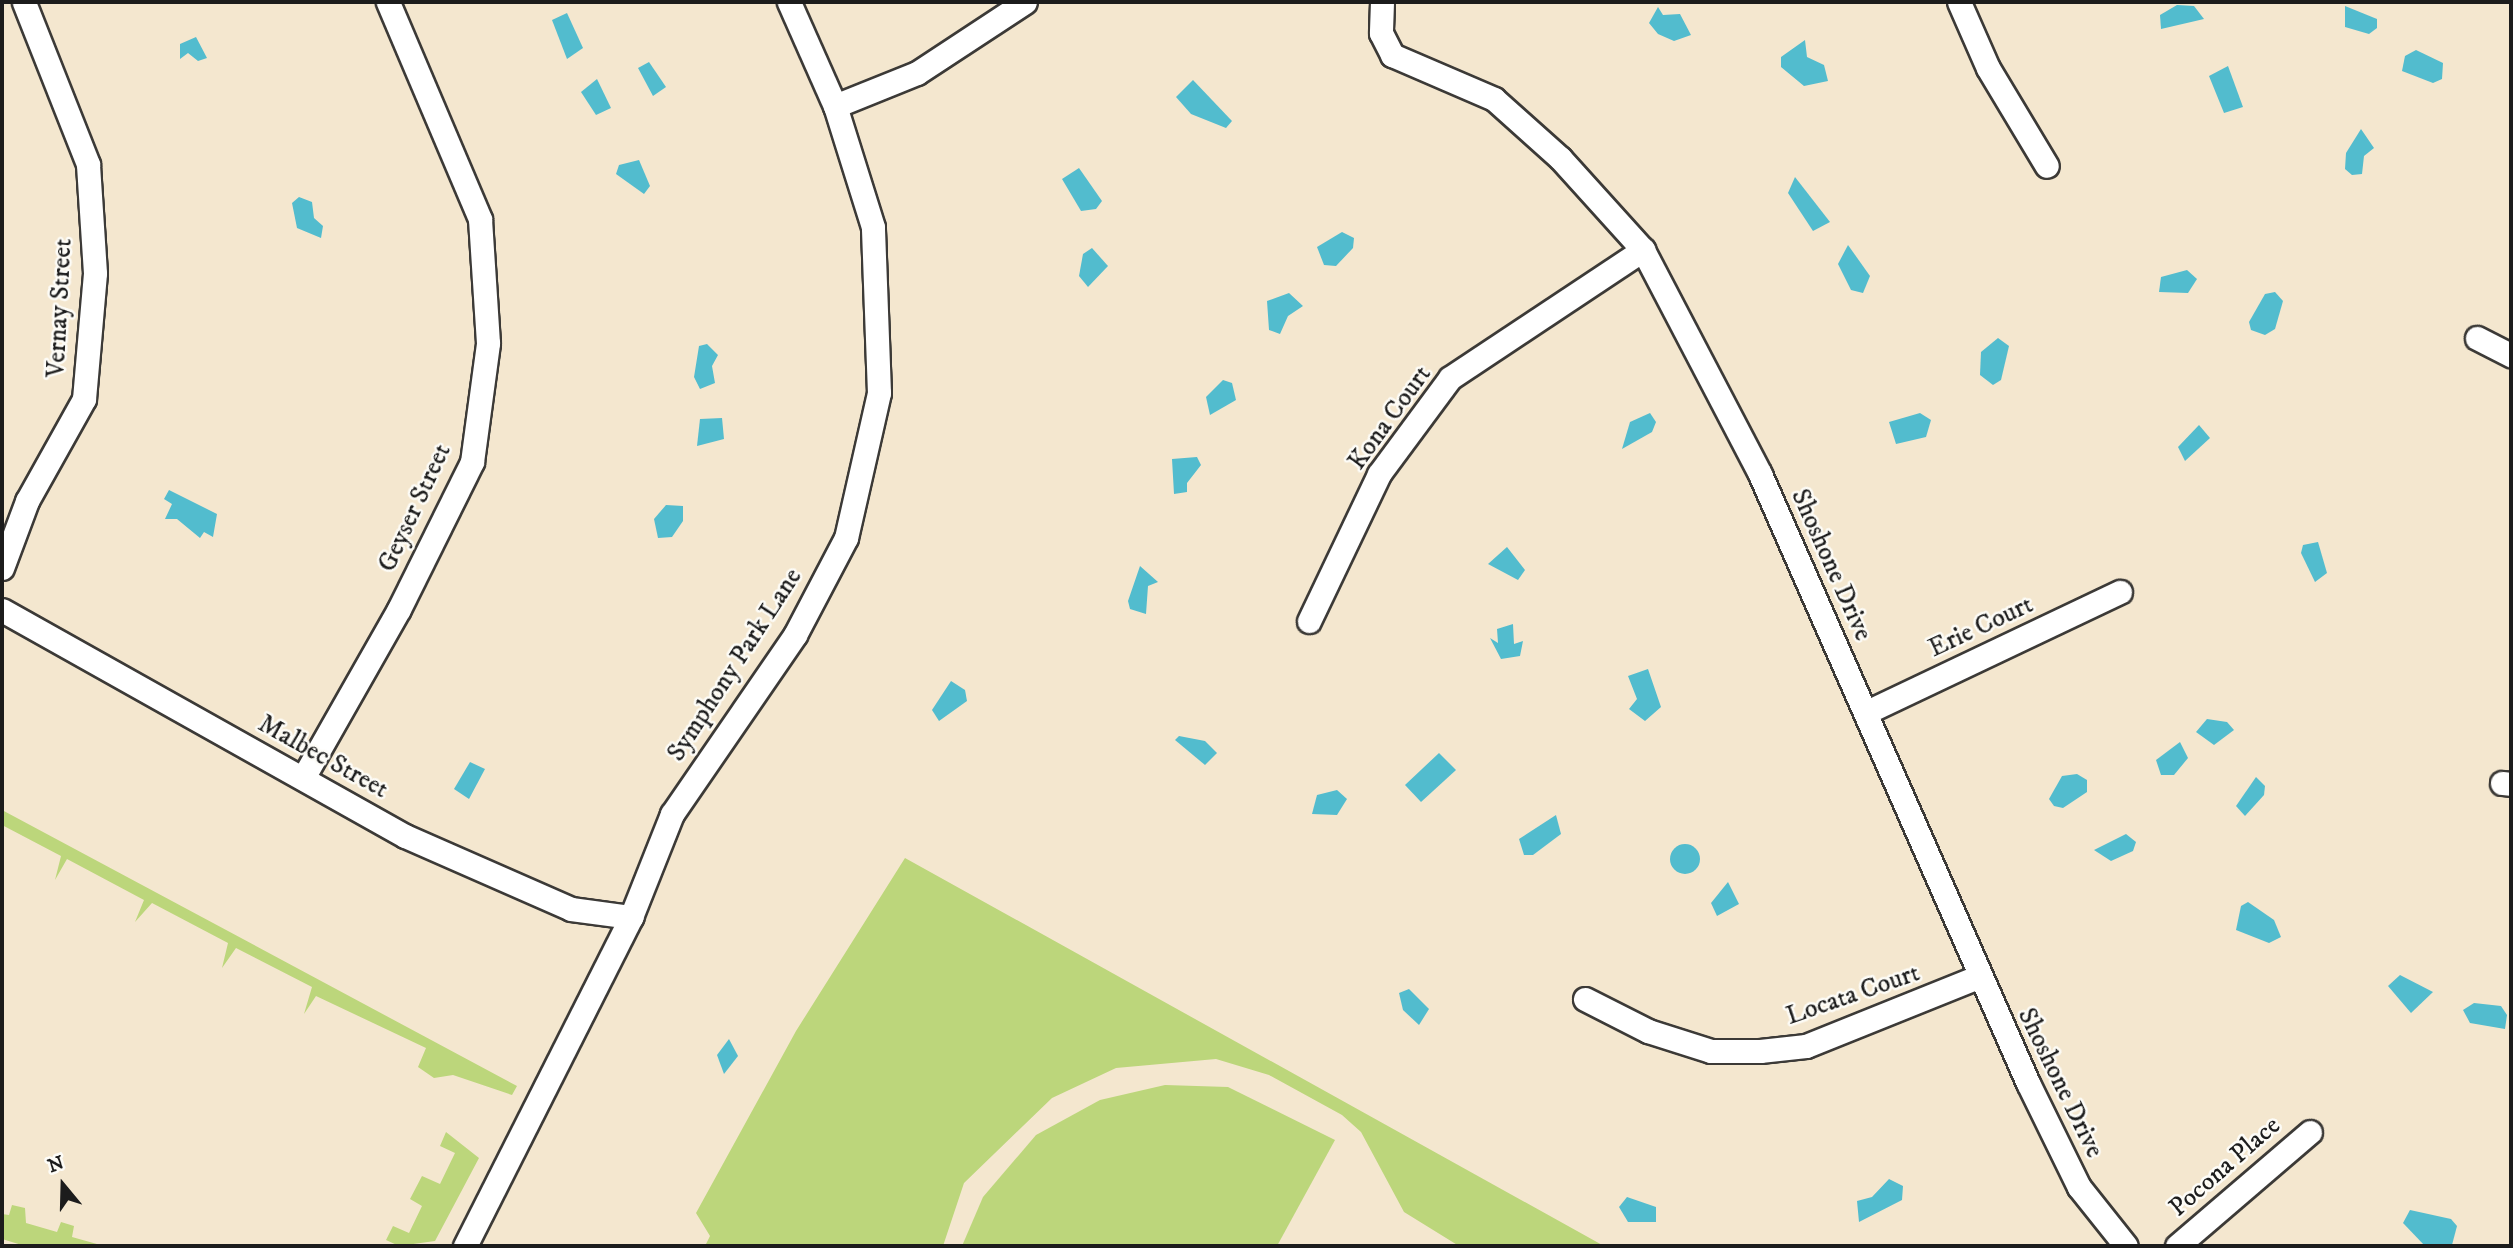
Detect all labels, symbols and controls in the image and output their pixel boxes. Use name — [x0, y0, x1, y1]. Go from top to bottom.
street label: Vernay Street — [41, 238, 79, 378]
street label: Kona Court — [1342, 360, 1438, 476]
street label: Geyser Street — [372, 439, 458, 577]
street label: Shoshone Drive — [1784, 484, 1878, 646]
street label: Symphony Park Lane — [661, 563, 809, 767]
street label: Erie Court — [1924, 589, 2038, 665]
street label: Malbec Street — [253, 708, 393, 806]
street label: Locata Court — [1782, 958, 1924, 1032]
street label: Shoshone Drive — [2010, 1003, 2110, 1163]
street label: Pocona Place — [2163, 1110, 2287, 1224]
north arrow — [28, 1150, 98, 1220]
text: N — [45, 1151, 67, 1178]

